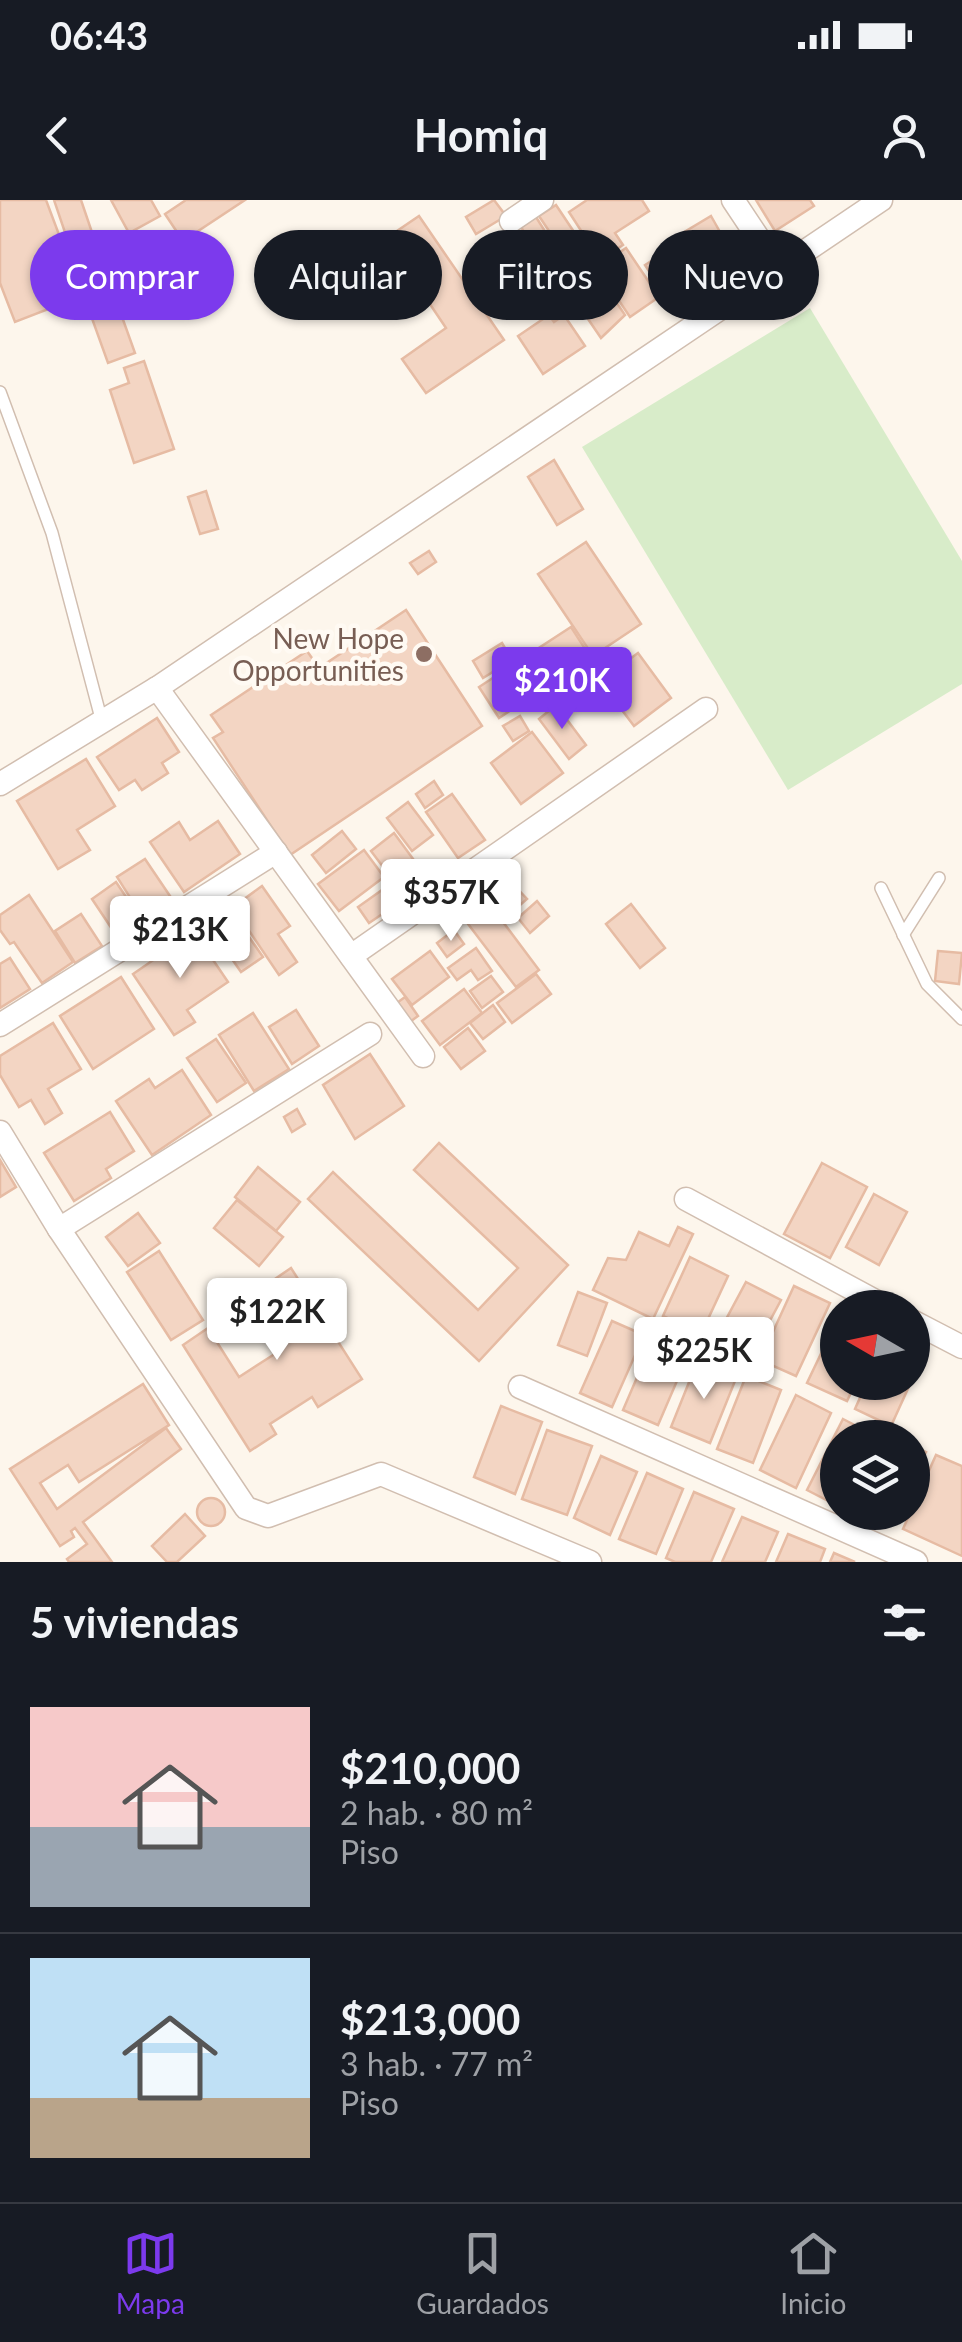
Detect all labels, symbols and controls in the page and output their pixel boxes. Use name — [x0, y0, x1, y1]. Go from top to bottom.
text: 06:43 — [50, 12, 148, 58]
icon: back — [30, 108, 85, 163]
text: Homiq — [414, 108, 548, 162]
icon: person — [877, 108, 932, 163]
chip: Comprar — [30, 230, 234, 320]
chip: Alquilar — [254, 230, 442, 320]
chip: Filtros — [462, 230, 628, 320]
chip: Nuevo — [648, 230, 819, 320]
place label: New Hope Opportunities — [232, 621, 404, 687]
marker: New Hope Opportunities — [413, 643, 435, 665]
pin: $210K — [492, 647, 632, 732]
text: $210K — [514, 660, 610, 699]
pin: $357K — [381, 859, 521, 944]
text: $357K — [403, 872, 499, 911]
pin: $213K — [110, 896, 250, 981]
text: $213K — [132, 909, 228, 948]
pin: $122K — [207, 1278, 347, 1363]
north arrow — [820, 1290, 930, 1400]
map controls — [820, 1290, 930, 1530]
text: $122K — [229, 1291, 325, 1330]
pin: $225K — [634, 1317, 774, 1402]
text: $225K — [656, 1330, 752, 1369]
button: layers — [820, 1420, 930, 1530]
icon: filters — [877, 1595, 932, 1650]
text: 5 viviendas — [30, 1597, 239, 1647]
text: $210,000 — [340, 1743, 520, 1793]
icon: home — [110, 1747, 230, 1867]
text: 2 hab. · 80 m² — [340, 1793, 533, 1832]
text: Piso — [340, 1832, 399, 1871]
text: $213,000 — [340, 1994, 520, 2044]
icon: home — [110, 1998, 230, 2118]
text: 3 hab. · 77 m² — [340, 2044, 533, 2083]
text: Piso — [340, 2083, 399, 2122]
tab: Mapa — [116, 2226, 185, 2320]
tab: Guardados — [416, 2226, 549, 2320]
tab: Inicio — [780, 2226, 846, 2320]

